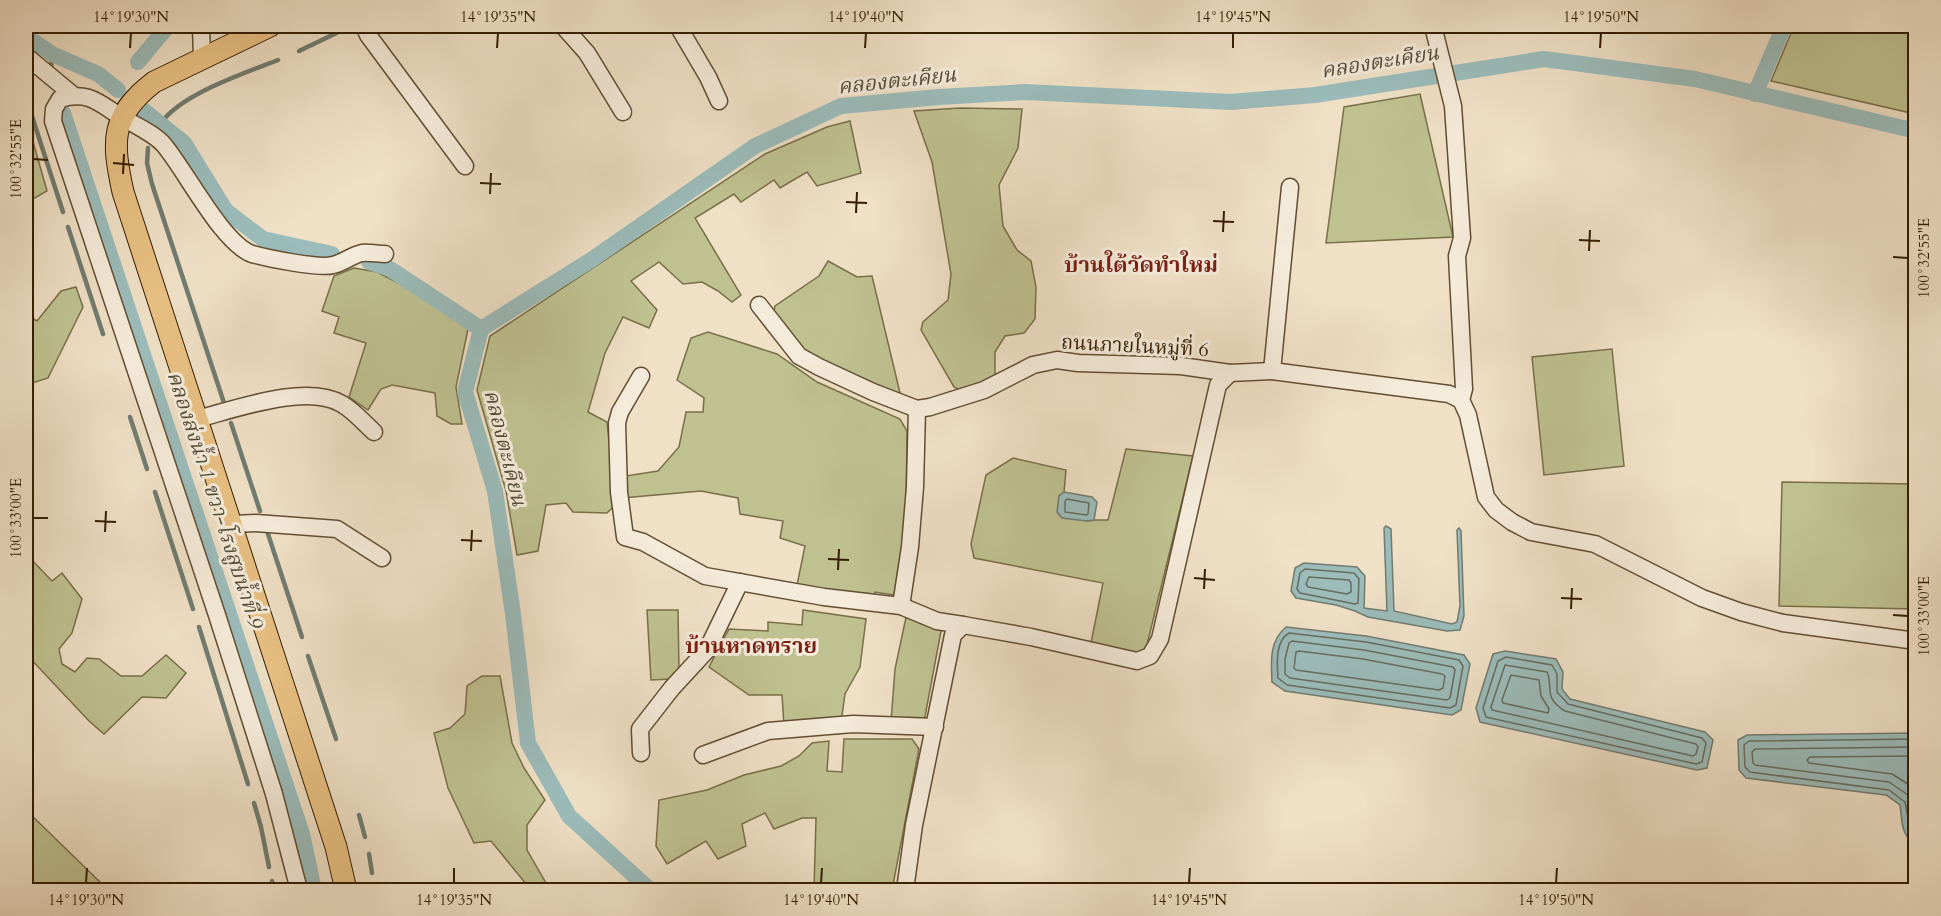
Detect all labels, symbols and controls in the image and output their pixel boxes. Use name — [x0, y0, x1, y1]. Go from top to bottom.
text: 14°19'30"N — [93, 7, 169, 27]
text: 14°19'35"N — [460, 7, 536, 27]
text: 14°19'40"N — [828, 7, 904, 27]
text: 14°19'45"N — [1195, 7, 1271, 27]
text: 14°19'50"N — [1563, 7, 1639, 27]
water label: คลองตะเคียน — [1319, 38, 1441, 86]
water label: คลองตะเคียน — [836, 60, 958, 102]
text: 100°32'55"E — [6, 119, 26, 199]
text: 100°32'55"E — [1914, 218, 1934, 298]
district label: บ้านใต้วัดทำใหม่ — [1064, 250, 1218, 280]
street label: ถนนภายในหมู่ที่ 6 — [1060, 327, 1210, 363]
water label: คลองส่งน้ำ 1 ขวา-โรงสูบน้ำที่ 9 — [160, 367, 273, 634]
water label: คลองตะเคียน — [477, 387, 533, 509]
text: 100°33'00"E — [6, 478, 26, 558]
text: 100°33'00"E — [1914, 576, 1934, 656]
district label: บ้านหาดทราย — [685, 631, 817, 661]
text: 14°19'30"N — [48, 890, 124, 910]
text: 14°19'35"N — [416, 890, 492, 910]
text: 14°19'40"N — [783, 890, 859, 910]
text: 14°19'45"N — [1151, 890, 1227, 910]
text: 14°19'50"N — [1518, 890, 1594, 910]

